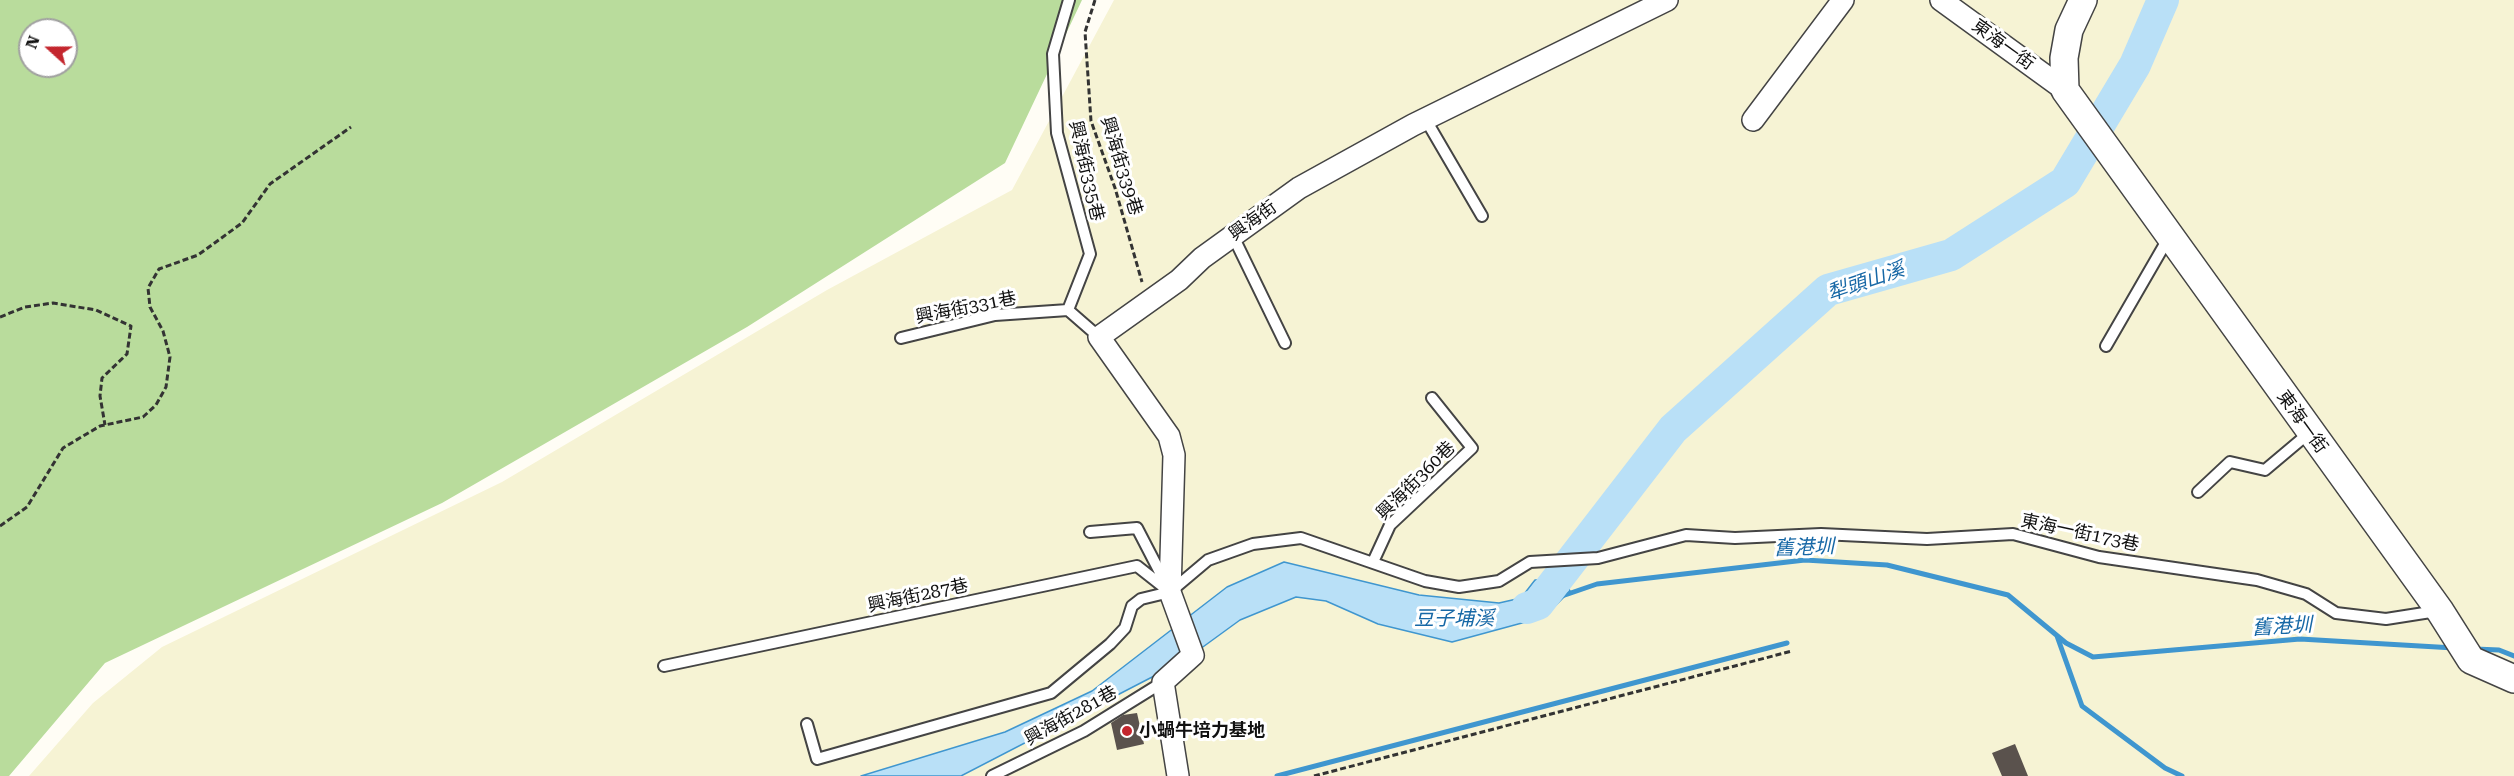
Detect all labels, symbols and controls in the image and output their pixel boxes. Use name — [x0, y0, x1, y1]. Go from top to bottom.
street label: 東海一街 — [1968, 15, 2038, 75]
north arrow — [18, 18, 78, 78]
text: N — [22, 33, 44, 51]
street label: 興海街339巷 — [1096, 114, 1146, 218]
street label: 興海街335巷 — [1064, 119, 1108, 223]
street label: 興海街 — [1225, 196, 1281, 246]
water label: 犁頭山溪 — [1824, 258, 1908, 306]
street label: 興海街331巷 — [914, 288, 1018, 328]
street label: 東海一街 — [2272, 387, 2332, 457]
street label: 興海街360巷 — [1372, 437, 1460, 525]
street label: 東海一街173巷 — [2019, 510, 2141, 556]
water label: 舊港圳 — [1774, 535, 1834, 561]
street label: 興海街287巷 — [866, 575, 970, 617]
water label: 豆子埔溪 — [1414, 607, 1494, 631]
water label: 舊港圳 — [2251, 613, 2313, 641]
street label: 興海街281巷 — [1021, 682, 1121, 750]
place label: 小蝸牛培力基地 — [1139, 720, 1265, 742]
marker: 小蝸牛培力基地 — [1120, 724, 1134, 738]

